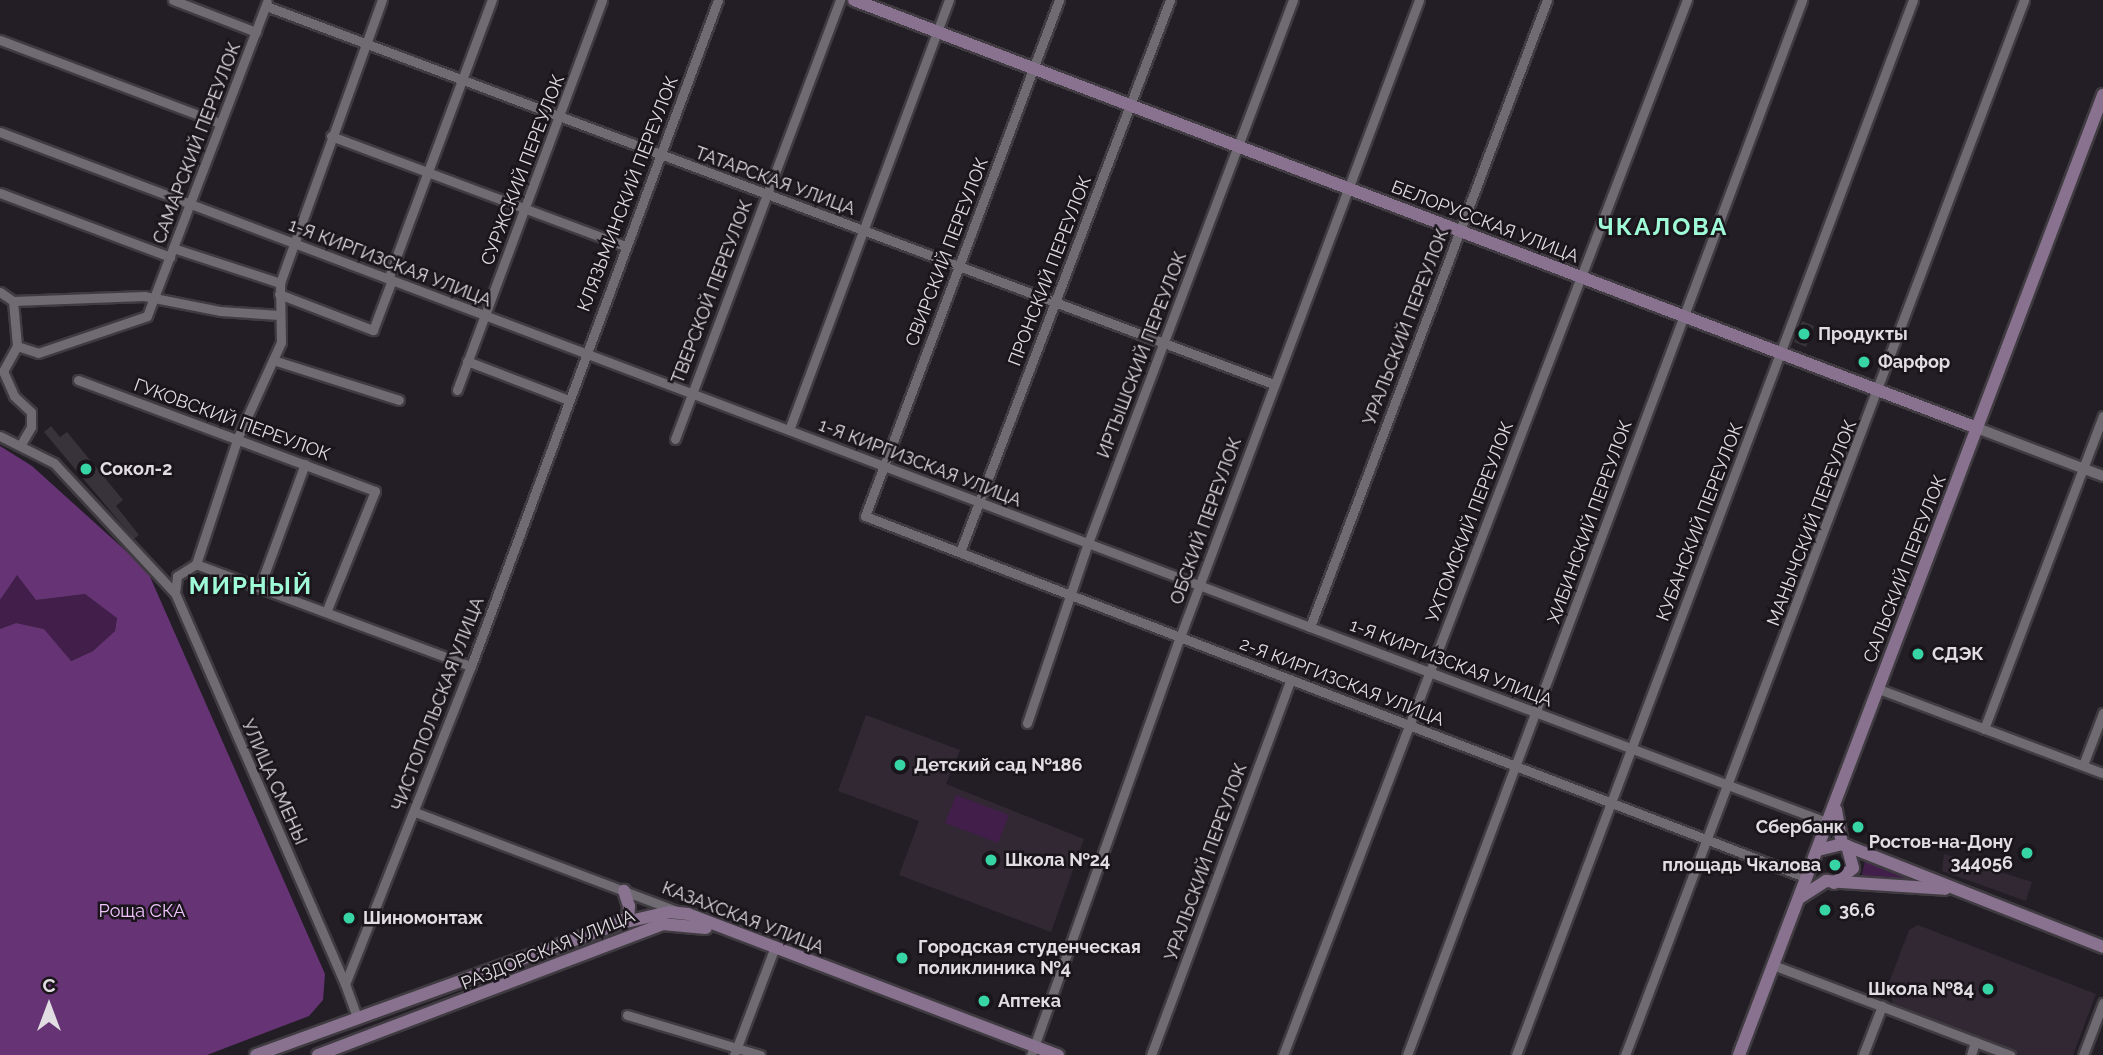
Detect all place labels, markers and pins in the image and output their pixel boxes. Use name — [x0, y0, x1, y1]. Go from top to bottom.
place label: Продукты — [1818, 323, 1908, 345]
marker: Продукты — [1796, 326, 1812, 342]
place label: Фарфор — [1878, 351, 1950, 373]
marker: Фарфор — [1856, 354, 1872, 370]
place label: Сокол-2 — [100, 458, 172, 480]
marker: Сокол-2 — [78, 461, 94, 477]
place label: СДЭК — [1932, 643, 1984, 665]
marker: СДЭК — [1910, 646, 1926, 662]
place label: Детский сад №186 — [914, 754, 1082, 776]
marker: Детский сад №186 — [892, 757, 908, 773]
place label: Сбербанк — [1756, 816, 1844, 838]
marker: Сбербанк — [1850, 819, 1866, 835]
place label: Ростов-на-Дону 344056 — [1869, 832, 2013, 874]
marker: Ростов-на-Дону 344056 — [2019, 845, 2035, 861]
place label: Школа №24 — [1005, 849, 1110, 871]
marker: Школа №24 — [983, 852, 999, 868]
place label: площадь Чкалова — [1662, 854, 1821, 876]
marker: площадь Чкалова — [1827, 857, 1843, 873]
place label: 36,6 — [1839, 899, 1875, 921]
marker: 36,6 — [1817, 902, 1833, 918]
place label: Шиномонтаж — [363, 907, 483, 929]
marker: Шиномонтаж — [341, 910, 357, 926]
place label: Городская студенческая поликлиника №4 — [918, 937, 1141, 979]
marker: Городская студенческая поликлиника №4 — [892, 948, 912, 968]
place label: Школа №84 — [1868, 978, 1974, 1000]
marker: Школа №84 — [1980, 981, 1996, 997]
place label: Аптека — [998, 990, 1061, 1012]
marker: Аптека — [976, 993, 992, 1009]

